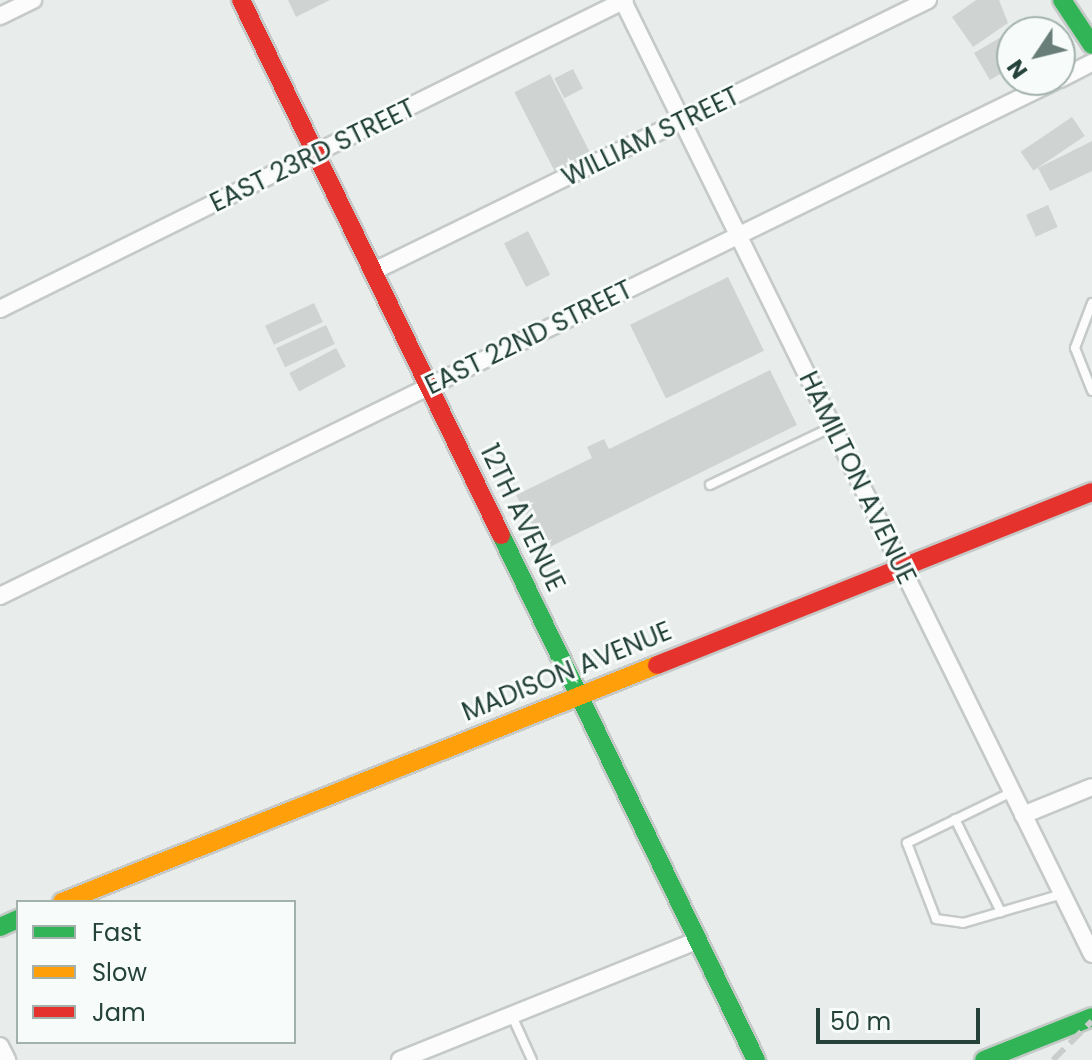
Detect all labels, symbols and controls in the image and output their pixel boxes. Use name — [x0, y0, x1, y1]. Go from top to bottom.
north arrow — [996, 16, 1076, 96]
text: N — [1000, 53, 1035, 85]
street label: WILLIAM STREET — [557, 81, 745, 193]
street label: EAST 23RD STREET — [205, 93, 421, 219]
street label: EAST 22ND STREET — [420, 274, 638, 402]
street label: HAMILTON AVENUE — [792, 367, 922, 589]
street label: 12TH AVENUE — [473, 439, 571, 597]
street label: MADISON AVENUE — [458, 616, 676, 728]
legend — [16, 900, 296, 1044]
text: Fast — [92, 916, 142, 949]
text: Slow — [92, 956, 147, 989]
scale bar — [820, 992, 984, 1042]
text: Jam — [92, 996, 146, 1029]
text: 50 m — [830, 1005, 891, 1038]

